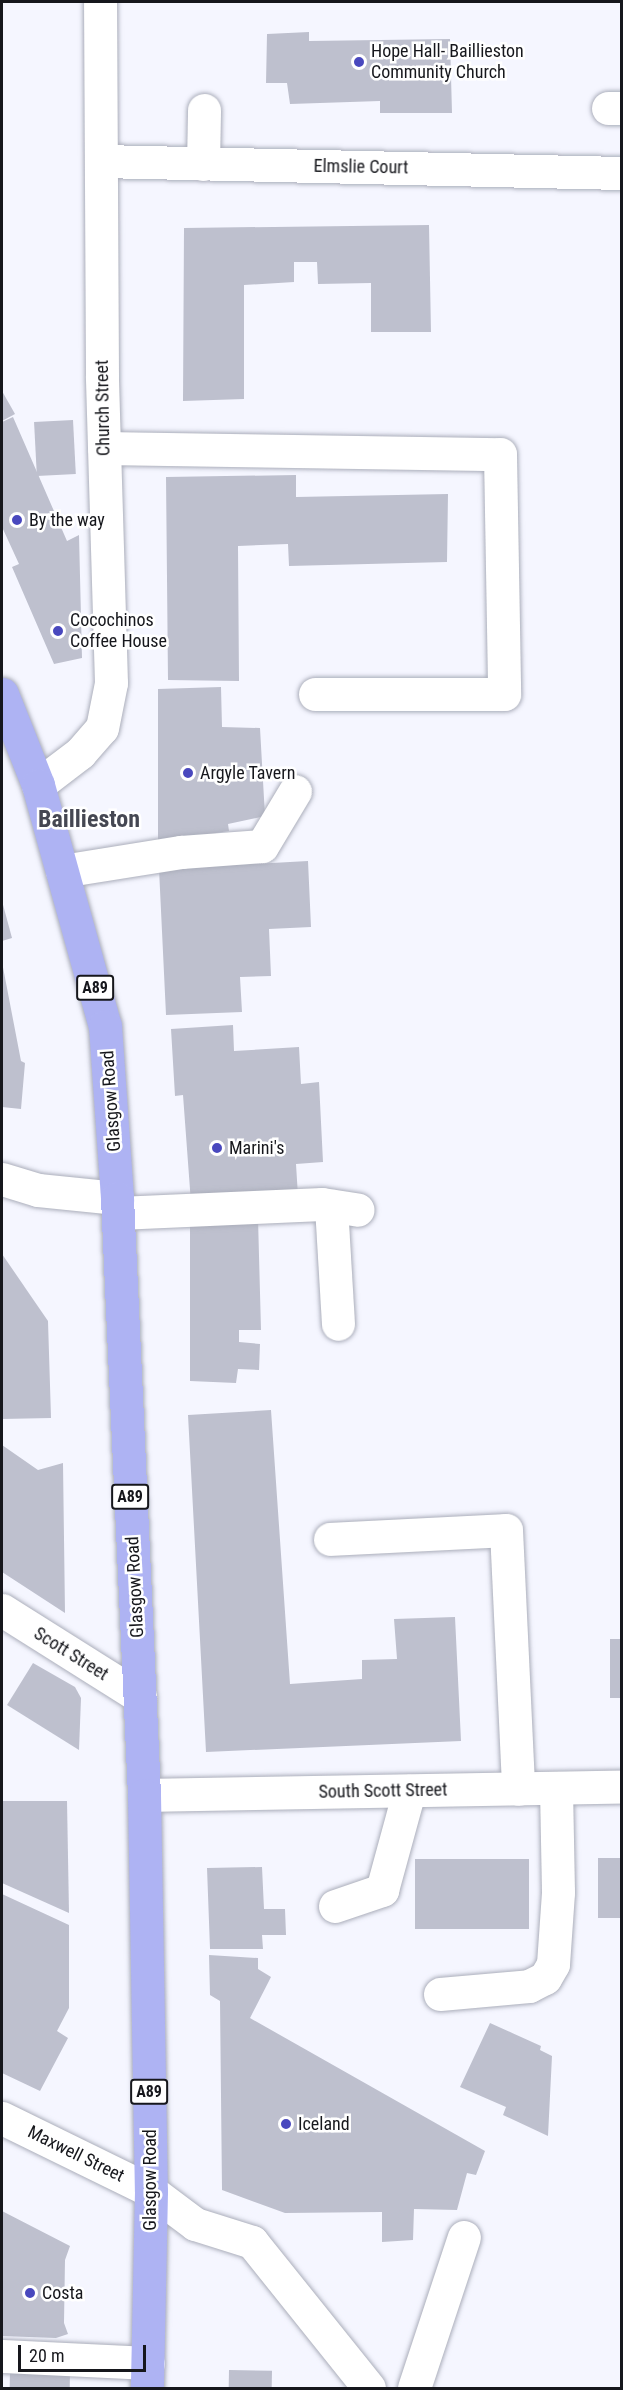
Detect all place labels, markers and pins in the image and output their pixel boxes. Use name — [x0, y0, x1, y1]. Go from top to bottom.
place label: Hope Hall- Baillieston Community Church — [371, 41, 524, 84]
marker: Hope Hall- Baillieston Community Church — [352, 55, 366, 69]
place label: By the way — [29, 509, 105, 531]
marker: By the way — [10, 513, 24, 527]
place label: Cocochinos Coffee House — [70, 610, 167, 652]
marker: Cocochinos Coffee House — [51, 624, 65, 638]
place label: Argyle Tavern — [200, 762, 296, 784]
marker: Argyle Tavern — [181, 766, 195, 780]
place label: Marini's — [229, 1137, 284, 1159]
marker: Marini's — [210, 1141, 224, 1155]
place label: Iceland — [298, 2113, 350, 2135]
marker: Iceland — [279, 2117, 293, 2131]
place label: Costa — [42, 2282, 83, 2304]
marker: Costa — [23, 2286, 37, 2300]

